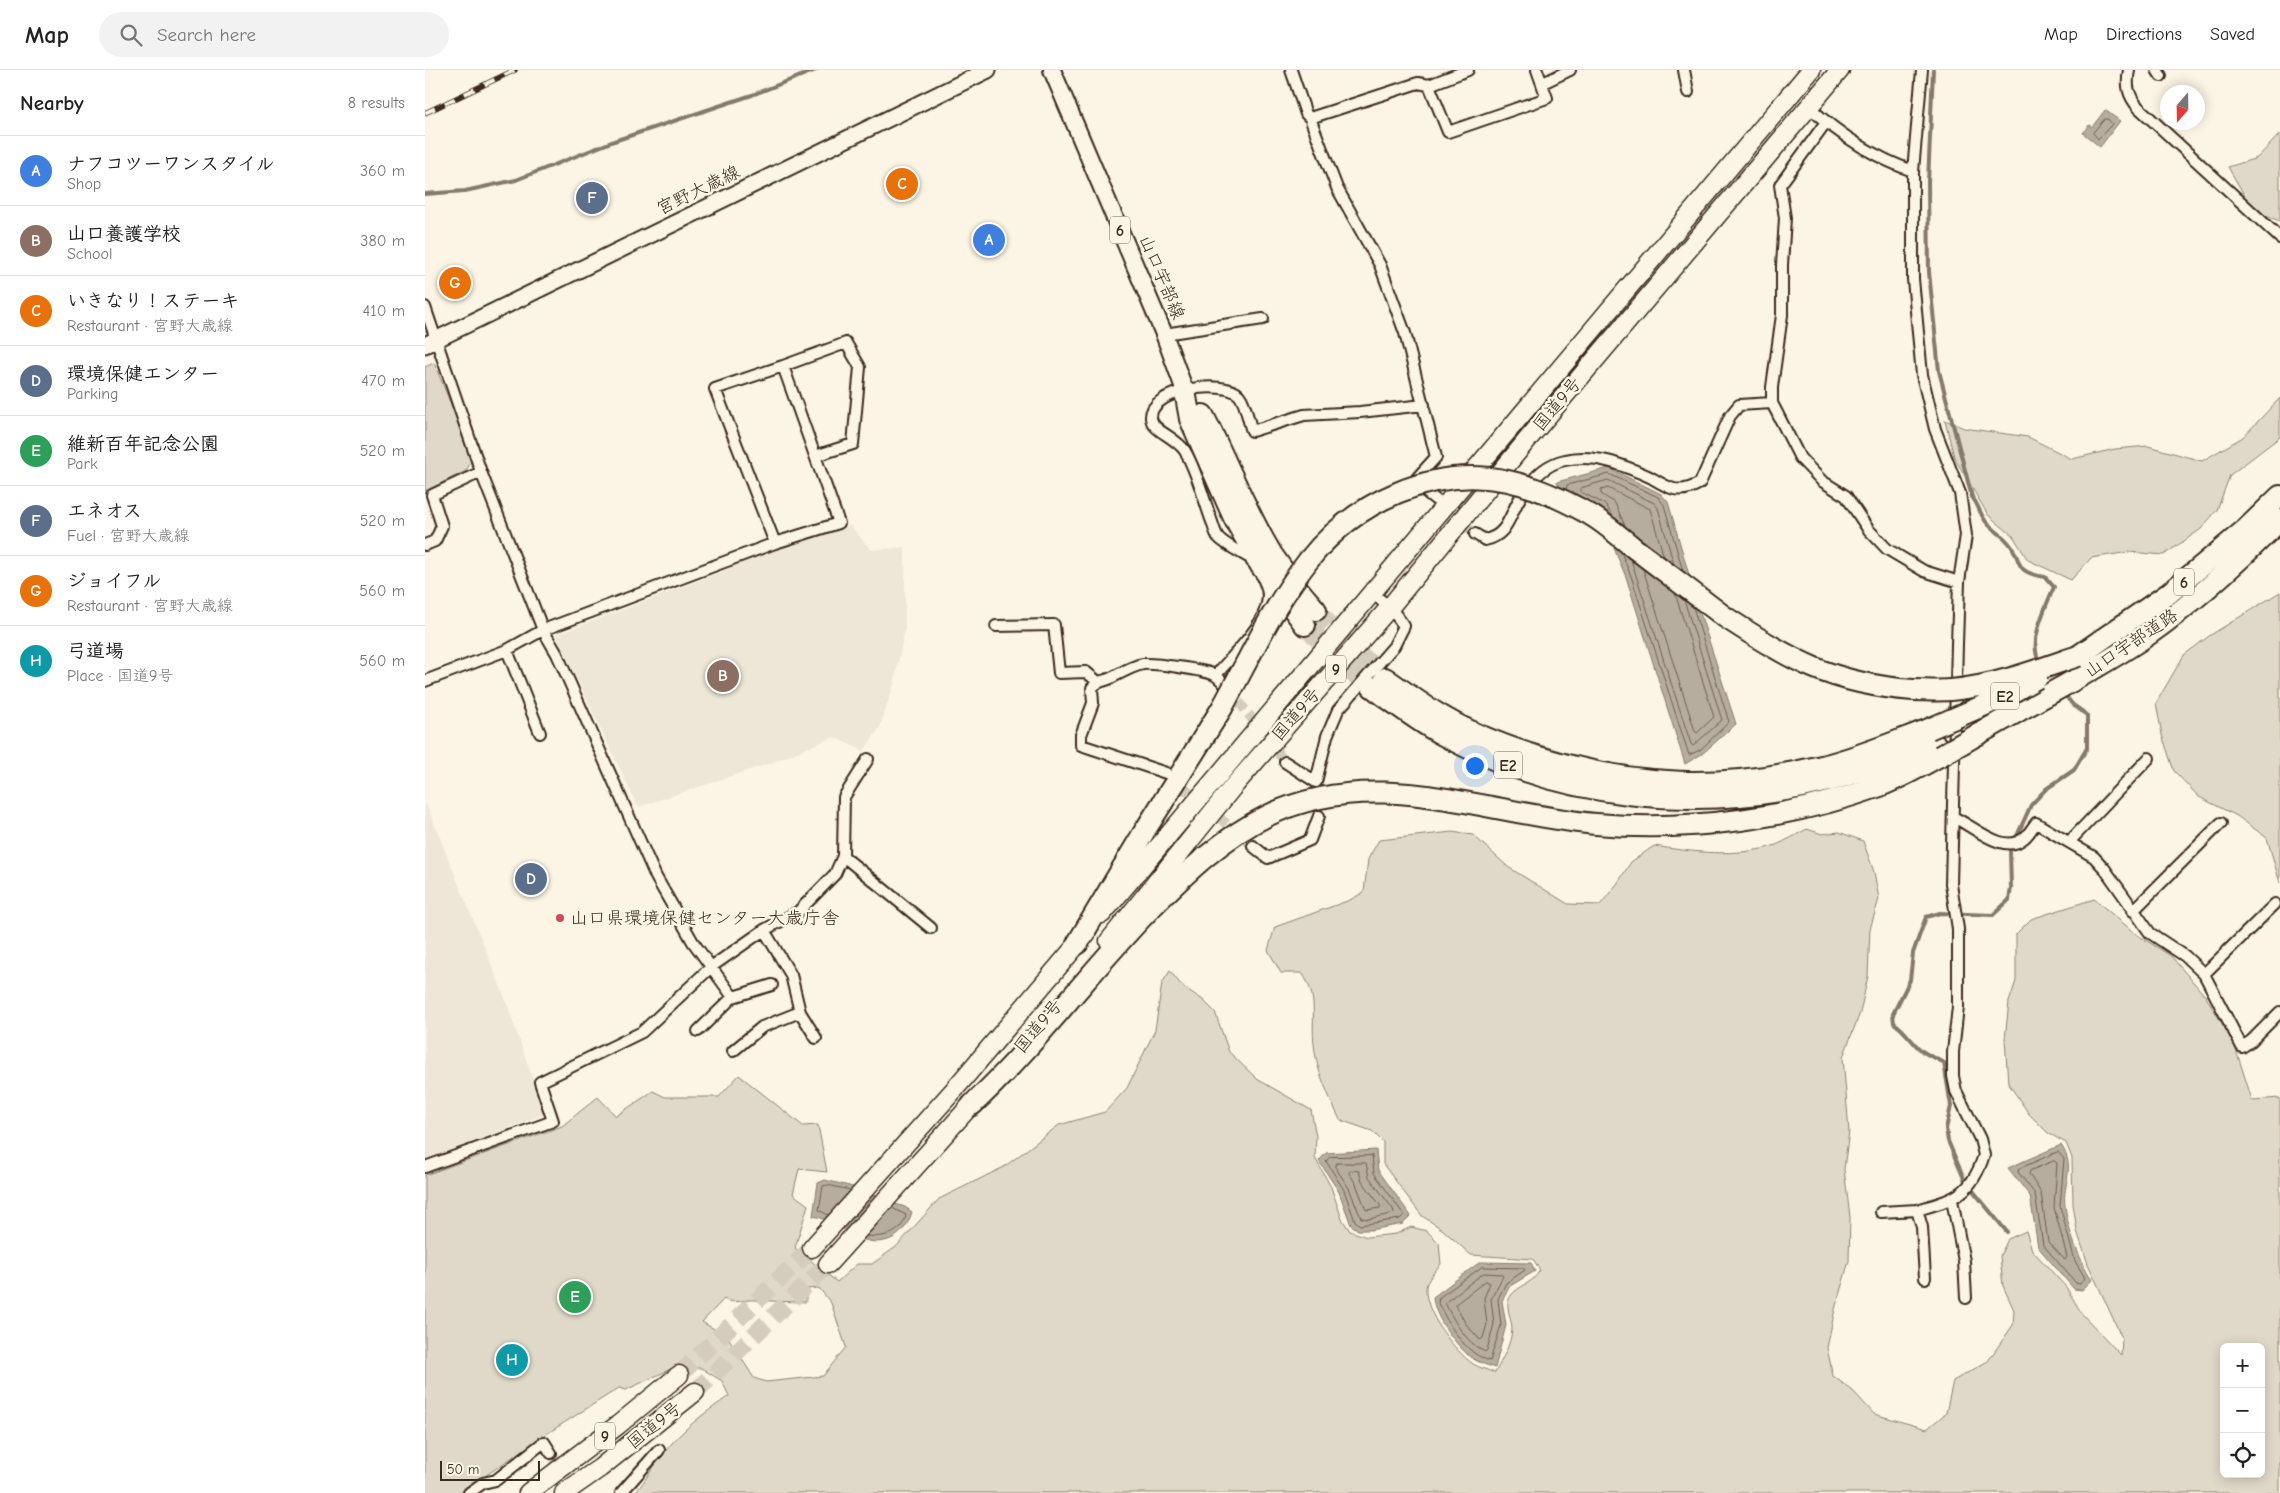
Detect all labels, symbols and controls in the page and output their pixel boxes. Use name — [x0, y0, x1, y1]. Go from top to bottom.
search box — [99, 12, 449, 57]
text: Map — [25, 21, 69, 49]
icon: search — [117, 21, 145, 49]
text: Search here — [157, 24, 256, 46]
text: Map — [2044, 24, 2078, 45]
text: Directions — [2106, 24, 2182, 45]
text: Saved — [2210, 24, 2255, 45]
north arrow — [2160, 85, 2205, 130]
text: Nearby — [20, 91, 84, 115]
text: 8 results — [348, 94, 405, 112]
text: ナフコツーワンスタイル — [67, 153, 275, 175]
street label: 宮野大歳線 — [653, 161, 743, 220]
text: A — [32, 162, 40, 180]
text: 360 m — [360, 162, 405, 180]
pin: C — [886, 165, 918, 203]
text: Shop — [67, 175, 101, 193]
pin: F — [576, 179, 608, 217]
road number: 6 — [1110, 216, 1130, 244]
pin: A — [973, 221, 1005, 259]
text: 山口養護学校 — [67, 223, 181, 245]
text: B — [31, 232, 41, 250]
text: 380 m — [360, 232, 405, 250]
street label: 山口宇部線 — [1134, 232, 1189, 323]
text: School — [67, 245, 113, 263]
pin: G — [439, 264, 471, 302]
text: いきなり！ステーキ — [67, 290, 239, 312]
text: C — [31, 302, 41, 320]
text: 410 m — [363, 302, 405, 320]
text: Restaurant · 宮野大歳線 — [67, 317, 233, 335]
text: 環境保健エンター — [67, 363, 219, 385]
text: D — [31, 372, 41, 390]
text: 470 m — [361, 372, 405, 390]
street label: 国道9号 — [1529, 373, 1586, 435]
text: Parking — [67, 385, 119, 403]
text: 維新百年記念公園 — [67, 433, 219, 455]
text: E — [31, 442, 41, 460]
text: 520 m — [360, 442, 405, 460]
text: Park — [67, 455, 98, 473]
text: エネオス — [67, 500, 142, 522]
text: F — [31, 512, 41, 530]
text: 520 m — [360, 512, 405, 530]
text: Fuel · 宮野大歳線 — [67, 527, 189, 545]
road number: 6 — [2174, 568, 2194, 596]
text: ジョイフル — [67, 570, 162, 592]
text: G — [30, 582, 42, 600]
text: 560 m — [359, 582, 405, 600]
text: Restaurant · 宮野大歳線 — [67, 597, 233, 615]
street label: 山口宇部道路 — [2081, 605, 2182, 682]
text: 弓道場 — [67, 640, 124, 662]
text: H — [30, 652, 42, 670]
text: 560 m — [359, 652, 405, 670]
road number: 9 — [1326, 656, 1346, 682]
pin: B — [707, 657, 739, 695]
text: Place · 国道9号 — [67, 667, 173, 685]
road number: E2 — [1991, 682, 2019, 710]
street label: 国道9号 — [1268, 683, 1325, 745]
road number: E2 — [1494, 752, 1522, 778]
your location — [1462, 753, 1488, 779]
pin: D — [515, 860, 547, 898]
place label: 山口県環境保健センター大歳庁舎 — [570, 908, 839, 929]
marker: 山口県環境保健センター大歳庁舎 — [554, 912, 566, 924]
street label: 国道9号 — [1010, 995, 1067, 1057]
pin: E — [559, 1278, 591, 1316]
pin: H — [496, 1341, 528, 1379]
map controls — [2220, 1343, 2265, 1478]
button: + — [2220, 1343, 2265, 1388]
button: − — [2220, 1388, 2265, 1433]
street label: 国道9号 — [623, 1397, 686, 1454]
road number: 9 — [595, 1422, 615, 1450]
button: locate — [2220, 1433, 2265, 1478]
scale bar — [440, 1458, 540, 1481]
text: 50 m — [447, 1461, 479, 1478]

